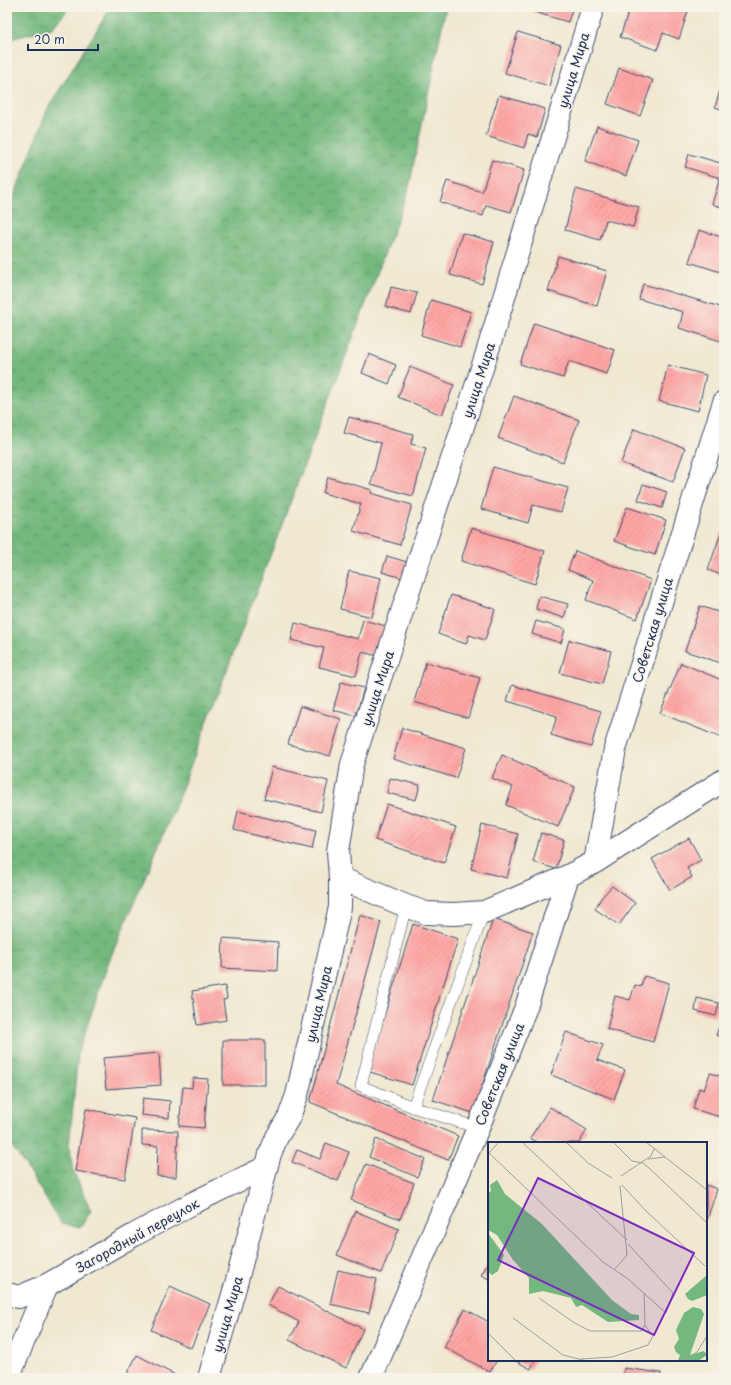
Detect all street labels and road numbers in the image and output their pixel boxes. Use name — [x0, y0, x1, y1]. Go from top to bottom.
street label: улица Мира — [552, 29, 594, 110]
street label: улица Мира — [457, 339, 499, 420]
street label: Советская улица — [627, 574, 677, 685]
street label: улица Мира — [356, 647, 398, 728]
street label: улица Мира — [300, 963, 336, 1044]
street label: Советская улица — [470, 1019, 529, 1128]
street label: Загородный переулок — [72, 1193, 202, 1277]
street label: улица Мира — [207, 1273, 247, 1354]

